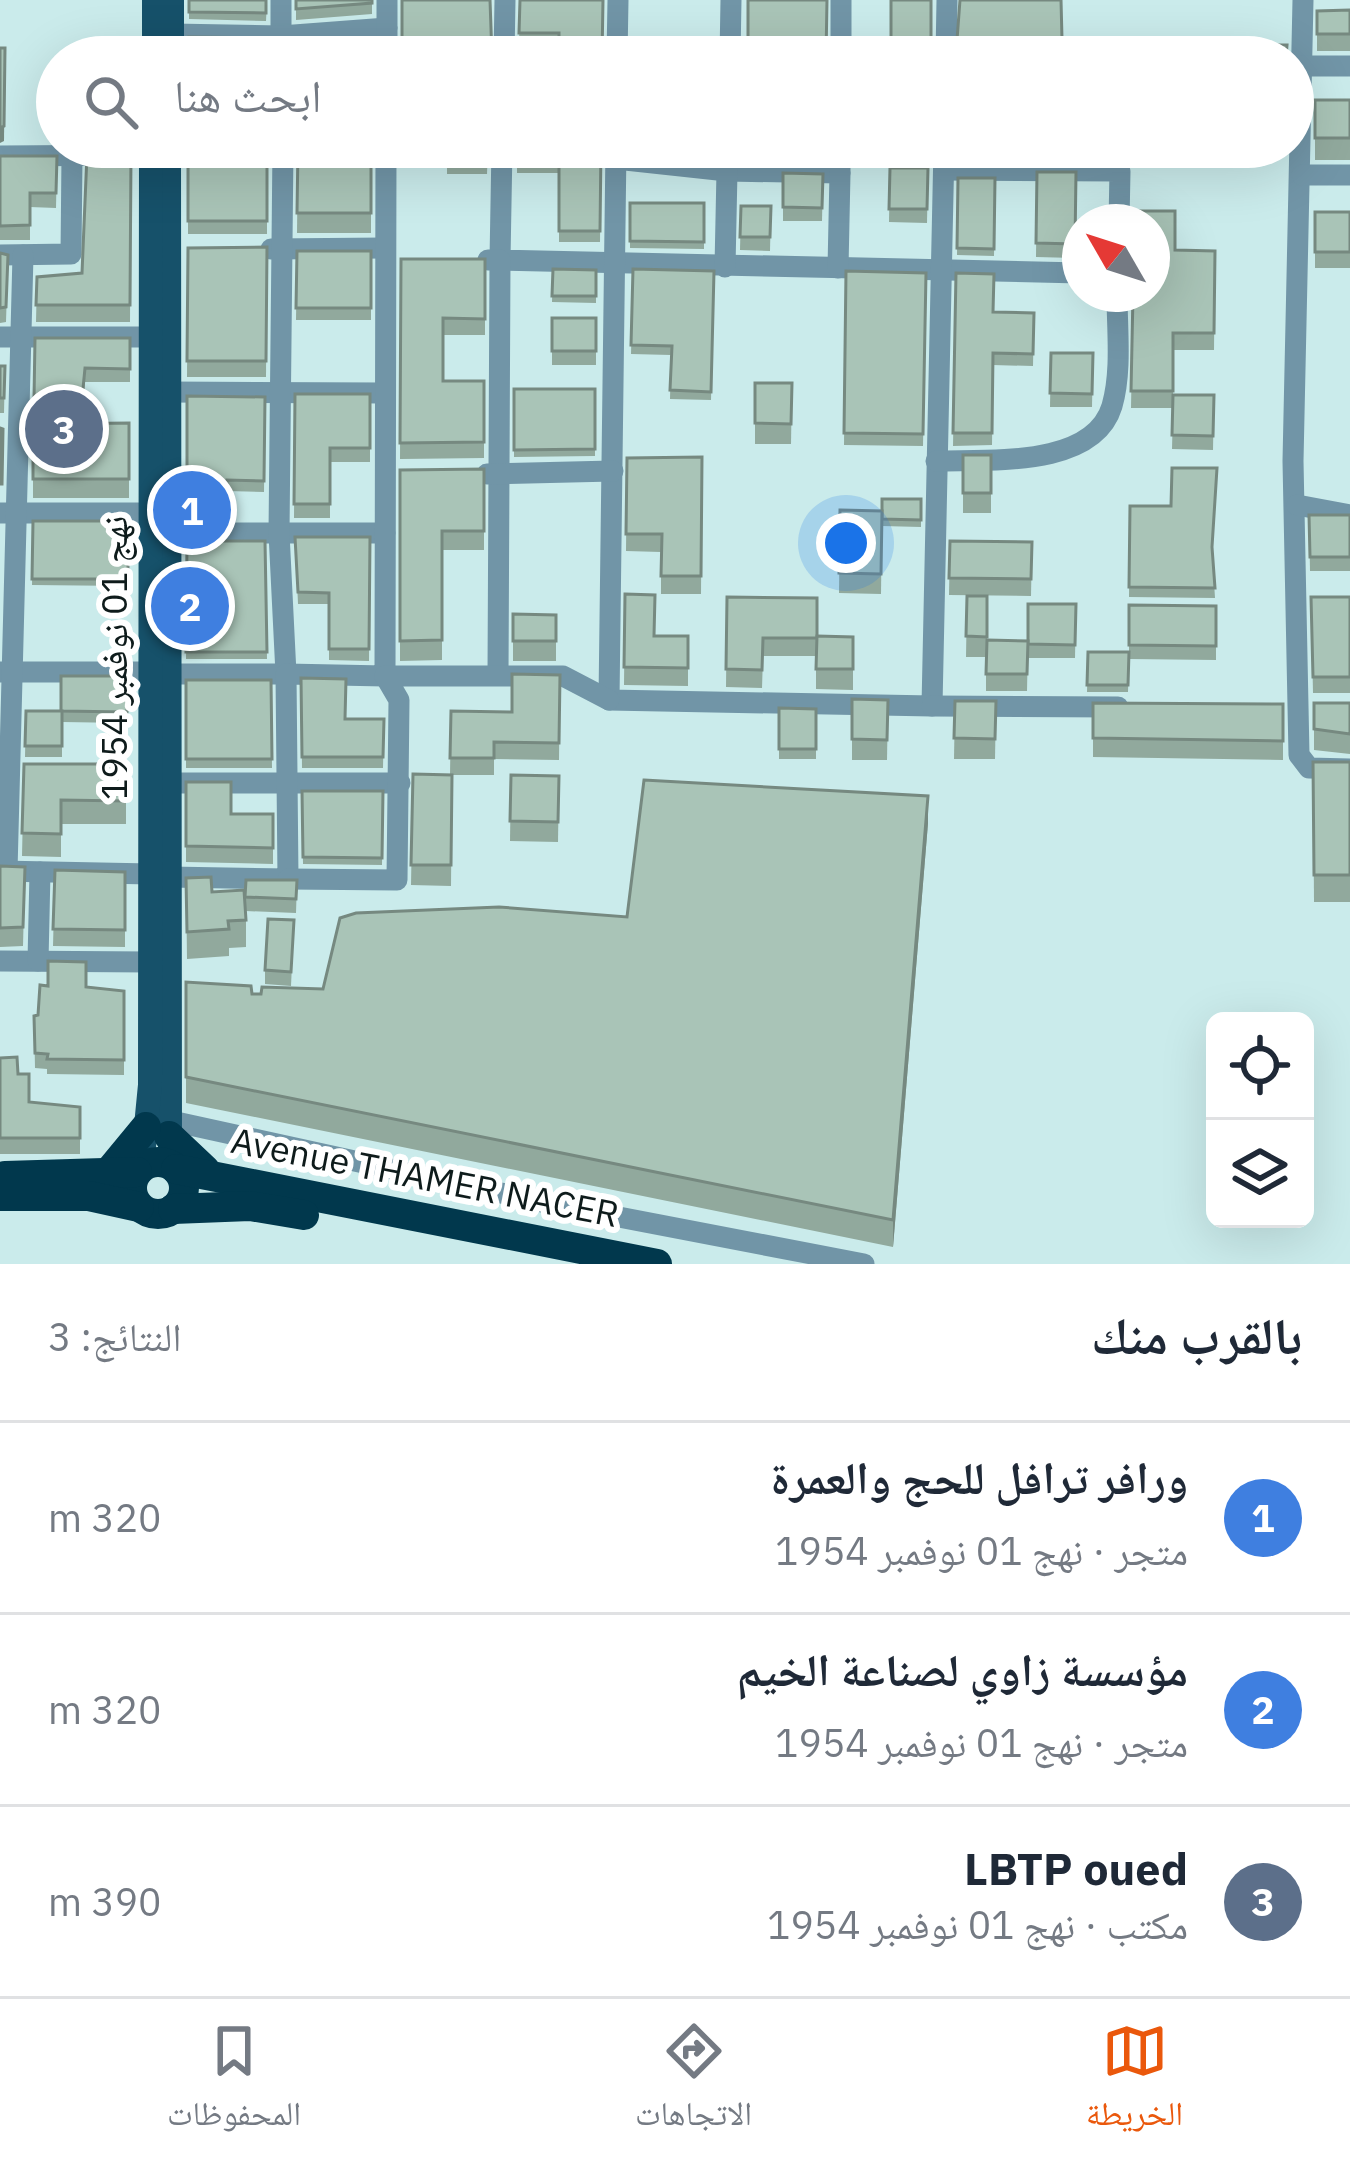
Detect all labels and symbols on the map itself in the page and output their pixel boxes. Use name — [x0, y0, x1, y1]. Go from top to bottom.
north arrow — [1062, 204, 1170, 312]
pin: 3 — [25, 384, 103, 474]
pin: 1 — [153, 465, 231, 555]
your location — [816, 513, 876, 573]
street label: نهج 01 نوفمبر 1954 — [90, 516, 137, 800]
pin: 2 — [151, 561, 229, 651]
street label: Avenue THAMER NACER — [227, 1116, 623, 1237]

